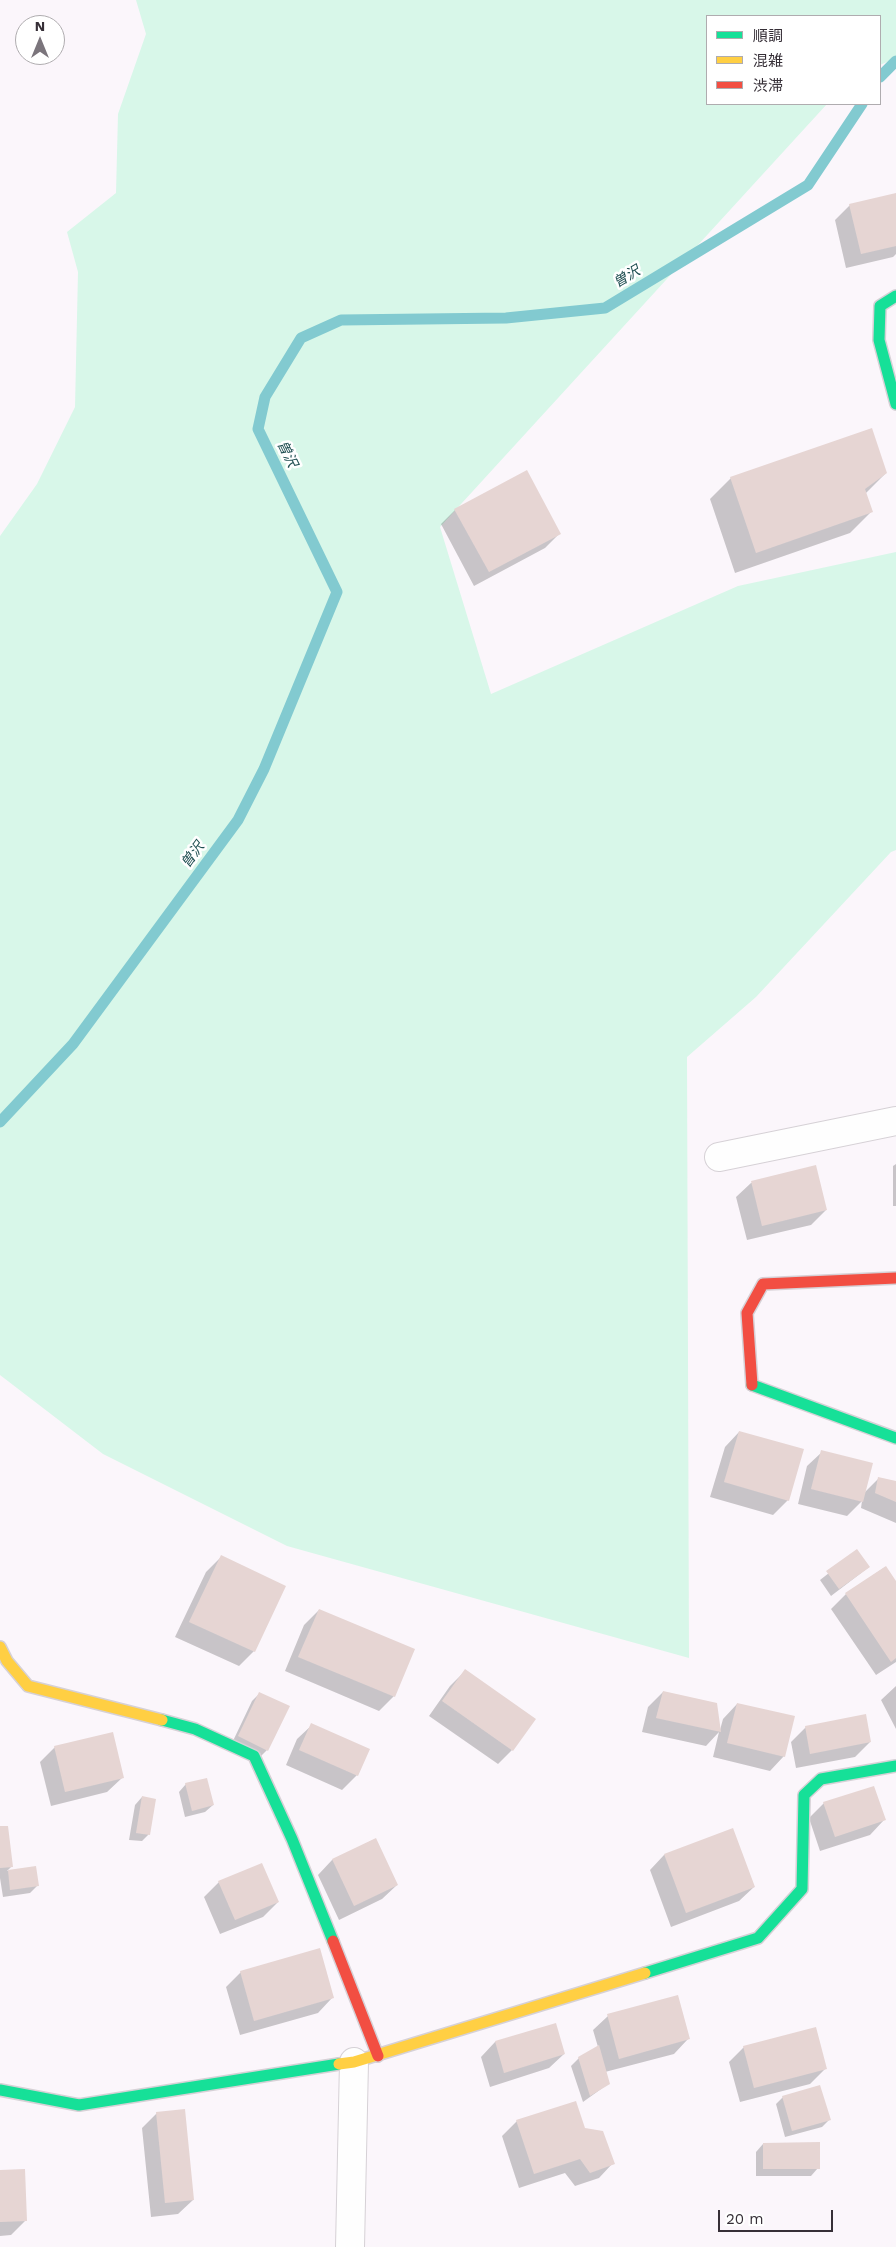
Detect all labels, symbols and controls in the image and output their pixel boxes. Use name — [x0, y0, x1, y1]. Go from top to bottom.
north arrow — [15, 15, 65, 65]
legend — [706, 15, 881, 105]
text: N — [35, 18, 45, 34]
text: 順調 — [753, 27, 783, 45]
text: 混雑 — [753, 52, 783, 70]
text: 渋滞 — [753, 77, 783, 95]
water label: 曽沢 — [611, 263, 643, 291]
water label: 曽沢 — [273, 438, 301, 470]
water label: 曽沢 — [178, 839, 208, 871]
scale bar — [721, 2200, 836, 2232]
text: 20 m — [726, 2210, 764, 2228]

